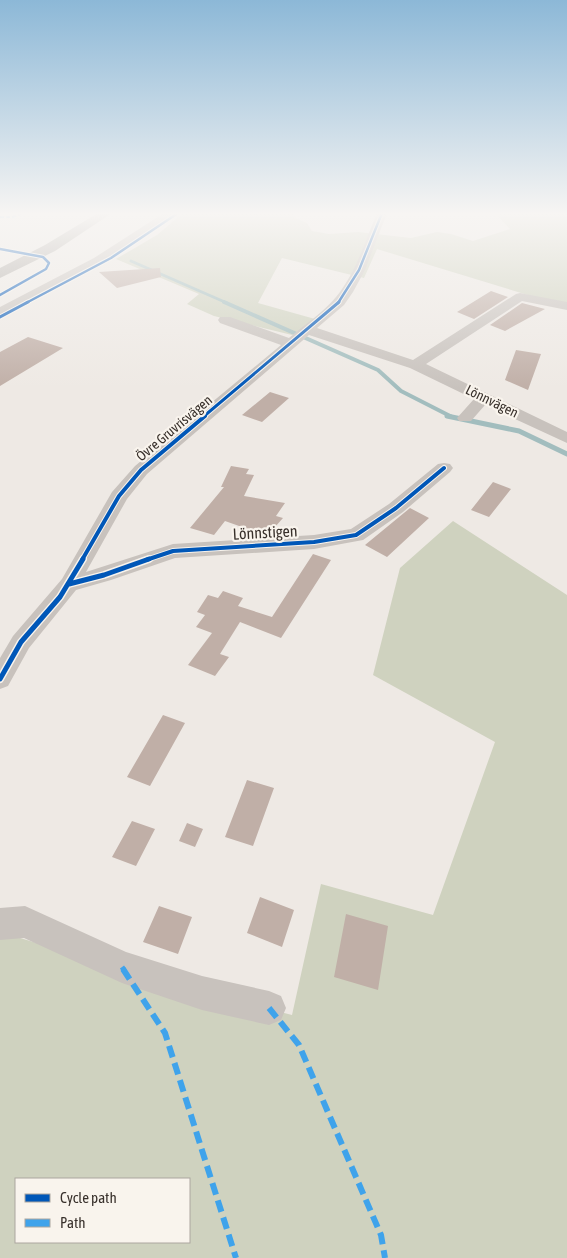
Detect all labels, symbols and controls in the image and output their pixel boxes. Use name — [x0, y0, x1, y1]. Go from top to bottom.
street label: Lönnvägen — [463, 381, 521, 421]
street label: Övre Gruvrisvägen — [133, 392, 215, 464]
street label: Lönnstigen — [232, 521, 298, 544]
legend — [15, 1178, 190, 1243]
text: Cycle path — [60, 1189, 117, 1206]
text: Path — [60, 1214, 86, 1231]

